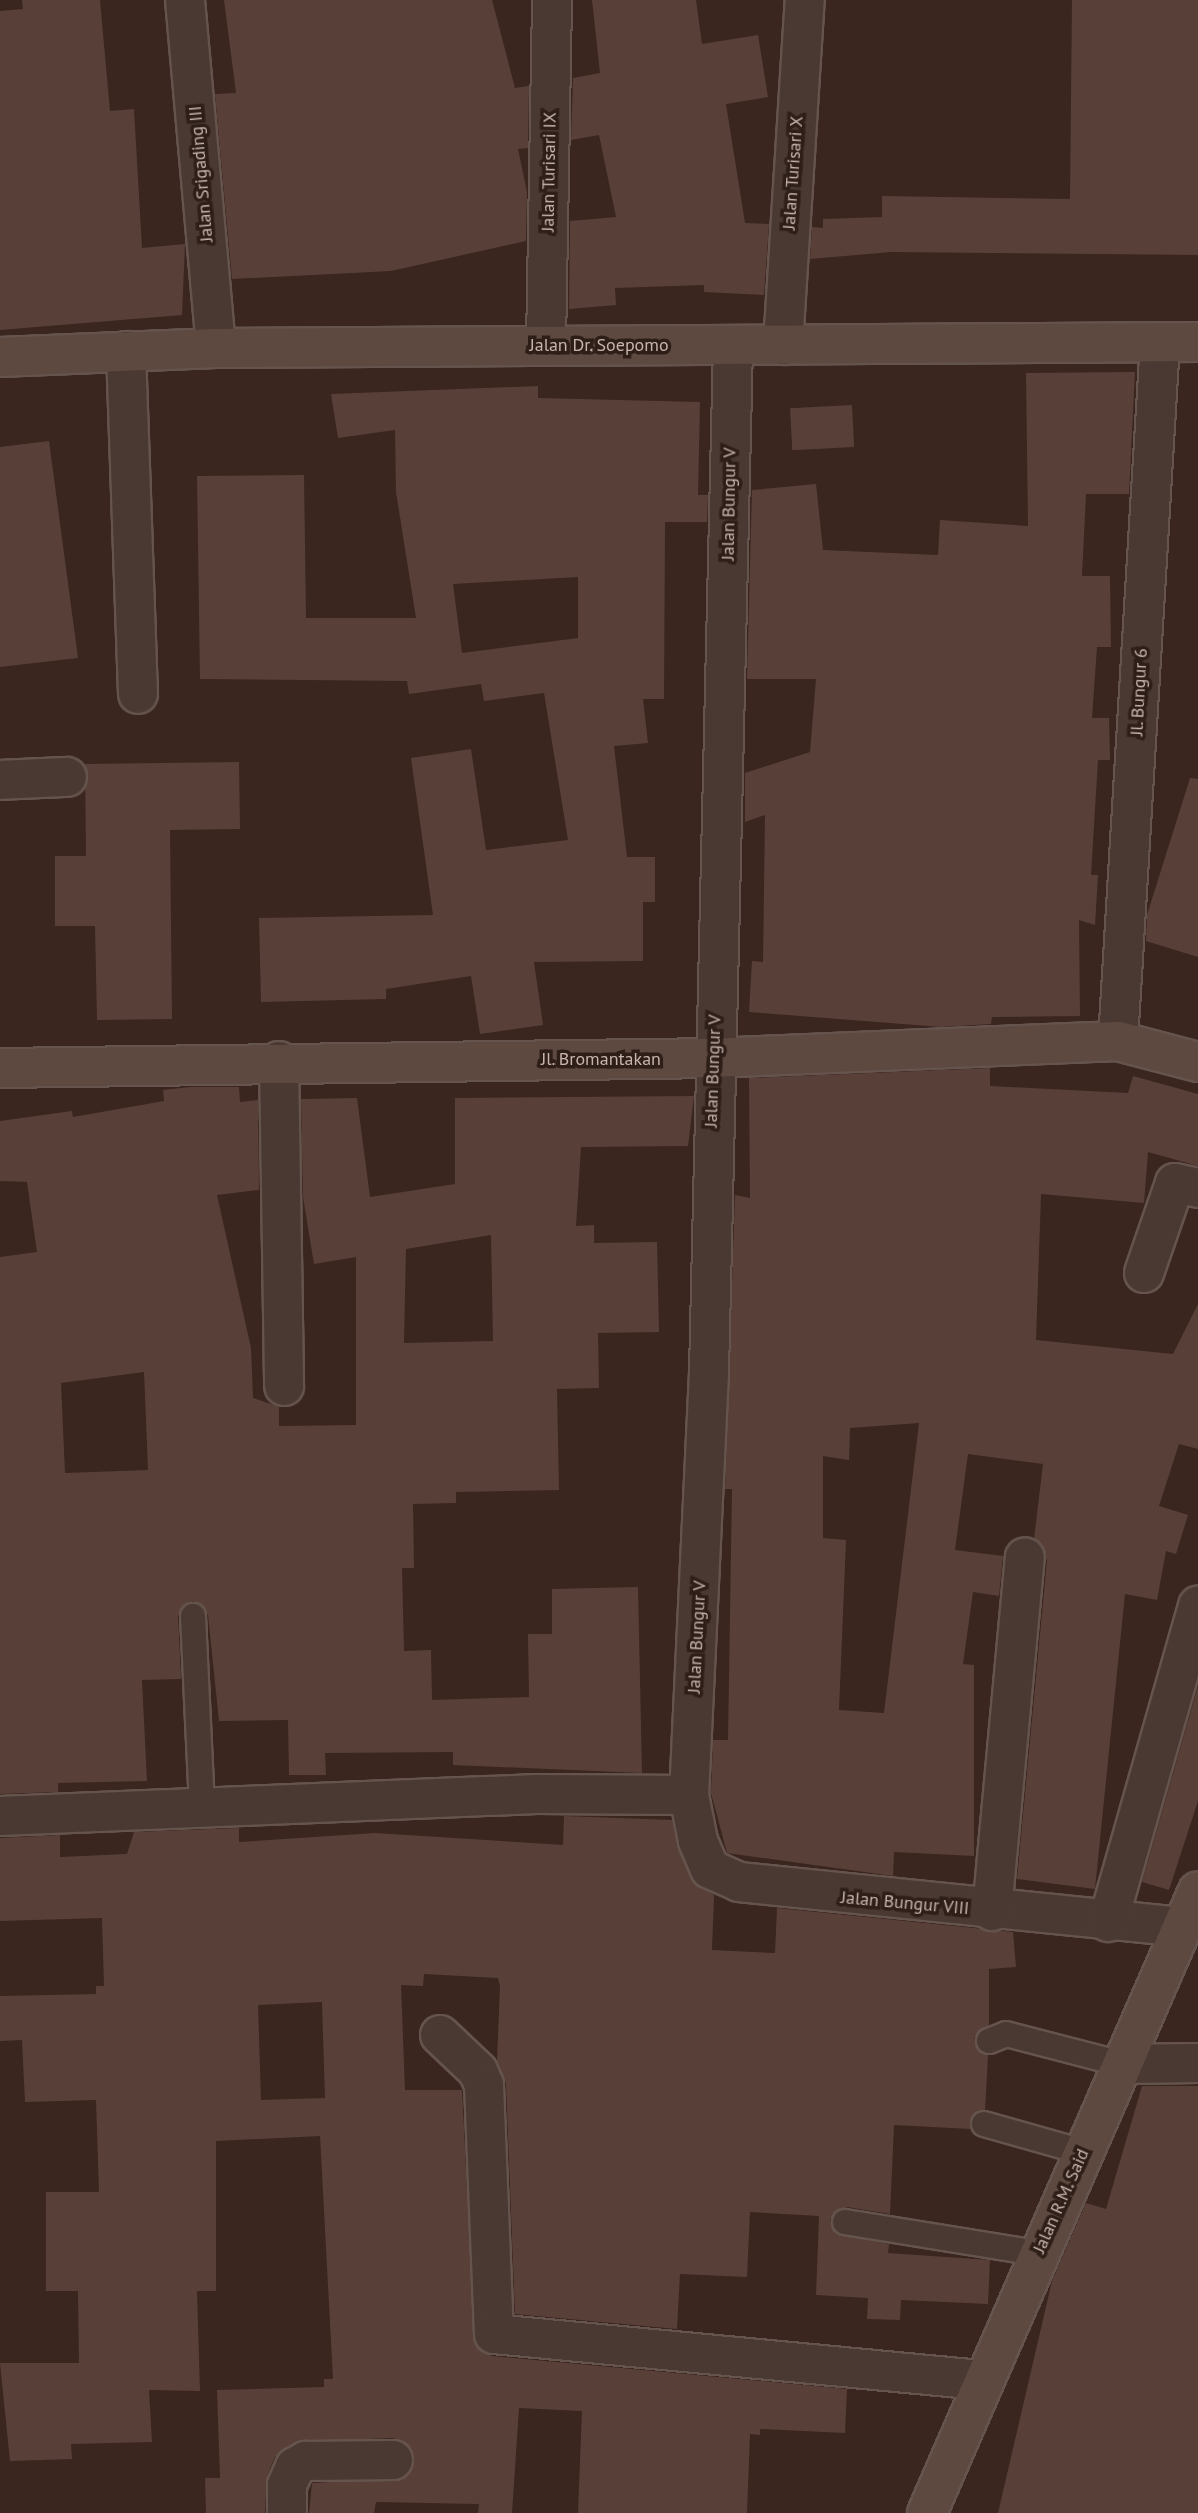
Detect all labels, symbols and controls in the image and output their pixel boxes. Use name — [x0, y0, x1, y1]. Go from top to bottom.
street label: Jalan Srigading III — [184, 105, 218, 243]
street label: Jalan Turisari IX — [537, 112, 561, 232]
street label: Jalan Turisari X — [778, 115, 808, 231]
street label: Jalan Dr. Soepomo — [529, 334, 669, 356]
street label: Jalan Bungur V — [717, 447, 741, 561]
street label: Jl. Bungur 6 — [1126, 647, 1152, 737]
street label: Jalan Bungur V — [700, 1014, 726, 1128]
street label: Jl. Bromantakan — [540, 1048, 662, 1070]
street label: Jalan Bungur V — [683, 1580, 711, 1694]
street label: Jalan Bungur VIII — [840, 1887, 970, 1919]
street label: Jalan R.M. Said — [1028, 2145, 1094, 2257]

